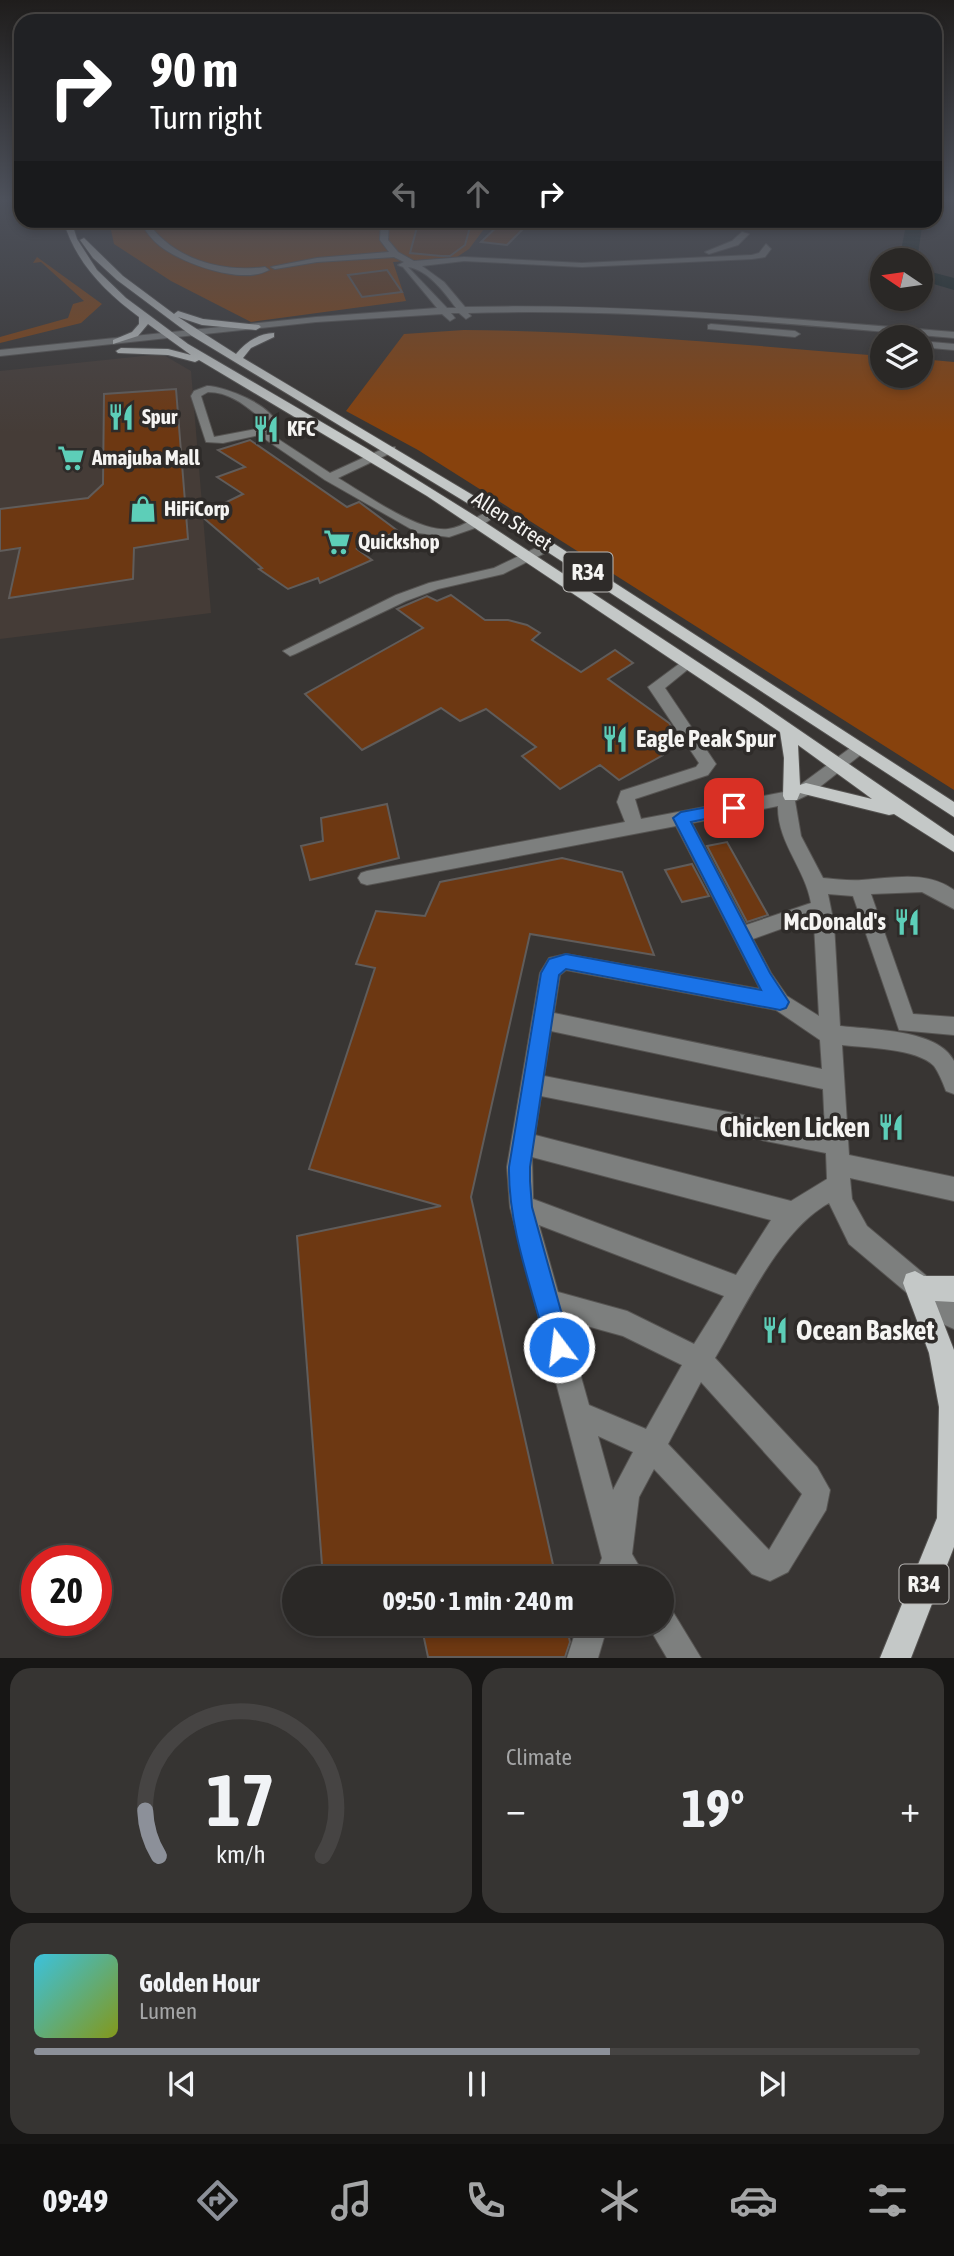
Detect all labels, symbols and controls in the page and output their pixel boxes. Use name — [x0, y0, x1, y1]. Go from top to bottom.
text: 90 m — [150, 41, 238, 97]
icon: right — [35, 42, 126, 133]
text: Turn right — [150, 99, 263, 136]
icon: left — [386, 175, 424, 213]
icon: ahead — [459, 175, 497, 213]
icon: right — [532, 175, 570, 213]
north arrow — [870, 248, 933, 312]
map controls — [870, 248, 933, 388]
button: layers — [870, 325, 933, 388]
restaurant icon: Spur — [106, 402, 136, 432]
place label: Spur — [142, 404, 178, 428]
restaurant icon: KFC — [251, 414, 281, 444]
place label: KFC — [287, 416, 316, 440]
supermarket icon: Amajuba Mall — [56, 443, 86, 473]
place label: Amajuba Mall — [91, 445, 200, 469]
street label: Allen Street — [468, 486, 557, 555]
shop icon: HiFiCorp — [128, 494, 158, 524]
place label: HiFiCorp — [164, 496, 230, 520]
supermarket icon: Quickshop — [322, 527, 352, 557]
place label: Quickshop — [358, 529, 440, 553]
road number: R34 — [564, 552, 612, 592]
restaurant icon: Eagle Peak Spur — [600, 724, 630, 754]
place label: Eagle Peak Spur — [636, 725, 776, 752]
pin — [704, 778, 764, 838]
icon: arrive — [715, 789, 753, 827]
restaurant icon: McDonald's — [892, 907, 922, 937]
place label: McDonald's — [784, 908, 887, 935]
place label: Chicken Licken — [719, 1111, 870, 1143]
restaurant icon: Chicken Licken — [876, 1112, 906, 1142]
position arrow — [522, 1310, 596, 1384]
place label: Ocean Basket — [796, 1314, 935, 1346]
restaurant icon: Ocean Basket — [760, 1315, 790, 1345]
speed limit sign: 20 — [21, 1545, 112, 1636]
road number: R34 — [900, 1564, 948, 1604]
text: 09:50 · 1 min · 240 m — [383, 1586, 573, 1616]
text: Climate — [506, 1744, 572, 1770]
text: 17 — [207, 1759, 275, 1842]
text: 19° — [681, 1778, 745, 1838]
text: − — [506, 1787, 526, 1830]
text: + — [900, 1787, 920, 1830]
text: km/h — [216, 1840, 266, 1868]
text: Golden Hour — [139, 1968, 259, 1998]
text: Lumen — [139, 1998, 197, 2024]
icon: previous — [163, 2065, 201, 2103]
icon: pause — [458, 2065, 496, 2103]
icon: next — [753, 2065, 791, 2103]
icon: directions — [193, 2176, 242, 2225]
icon: music — [327, 2176, 376, 2225]
icon: phone — [461, 2176, 510, 2225]
icon: climate — [595, 2176, 644, 2225]
icon: car — [729, 2176, 778, 2225]
icon: filters — [863, 2176, 912, 2225]
text: 09:49 — [42, 2182, 108, 2219]

